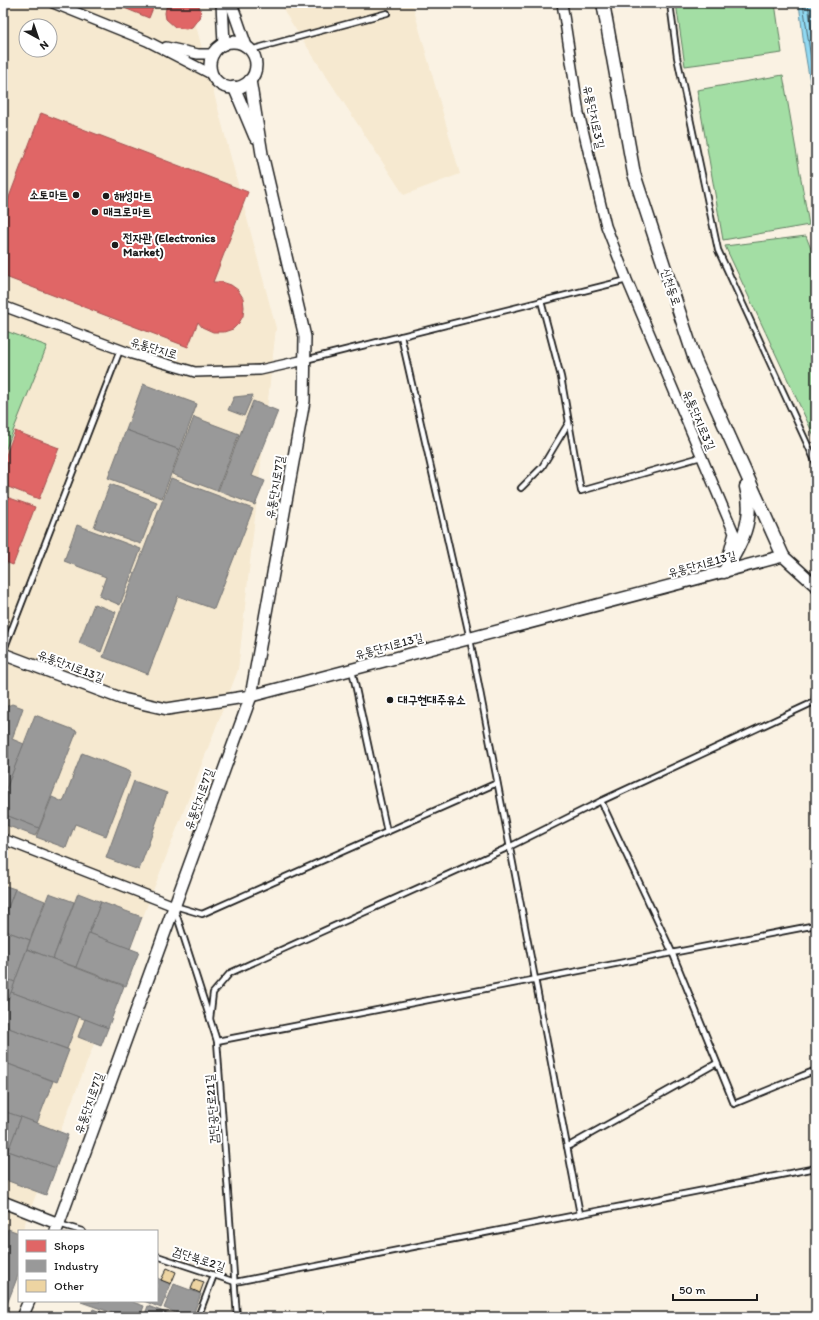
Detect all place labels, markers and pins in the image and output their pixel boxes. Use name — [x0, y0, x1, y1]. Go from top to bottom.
place label: 소토마트 — [29, 188, 68, 202]
place label: 해성마트 — [114, 189, 153, 203]
marker: 소토마트 — [71, 190, 81, 200]
marker: 해성마트 — [101, 191, 111, 201]
place label: 매크로마트 — [103, 205, 152, 219]
marker: 매크로마트 — [90, 207, 100, 217]
place label: 전자관 (Electronics Market) — [123, 231, 216, 260]
marker: 전자관 (Electronics Market) — [110, 240, 120, 250]
place label: 대구현대주유소 — [397, 693, 466, 707]
marker: 대구현대주유소 — [385, 695, 395, 705]

